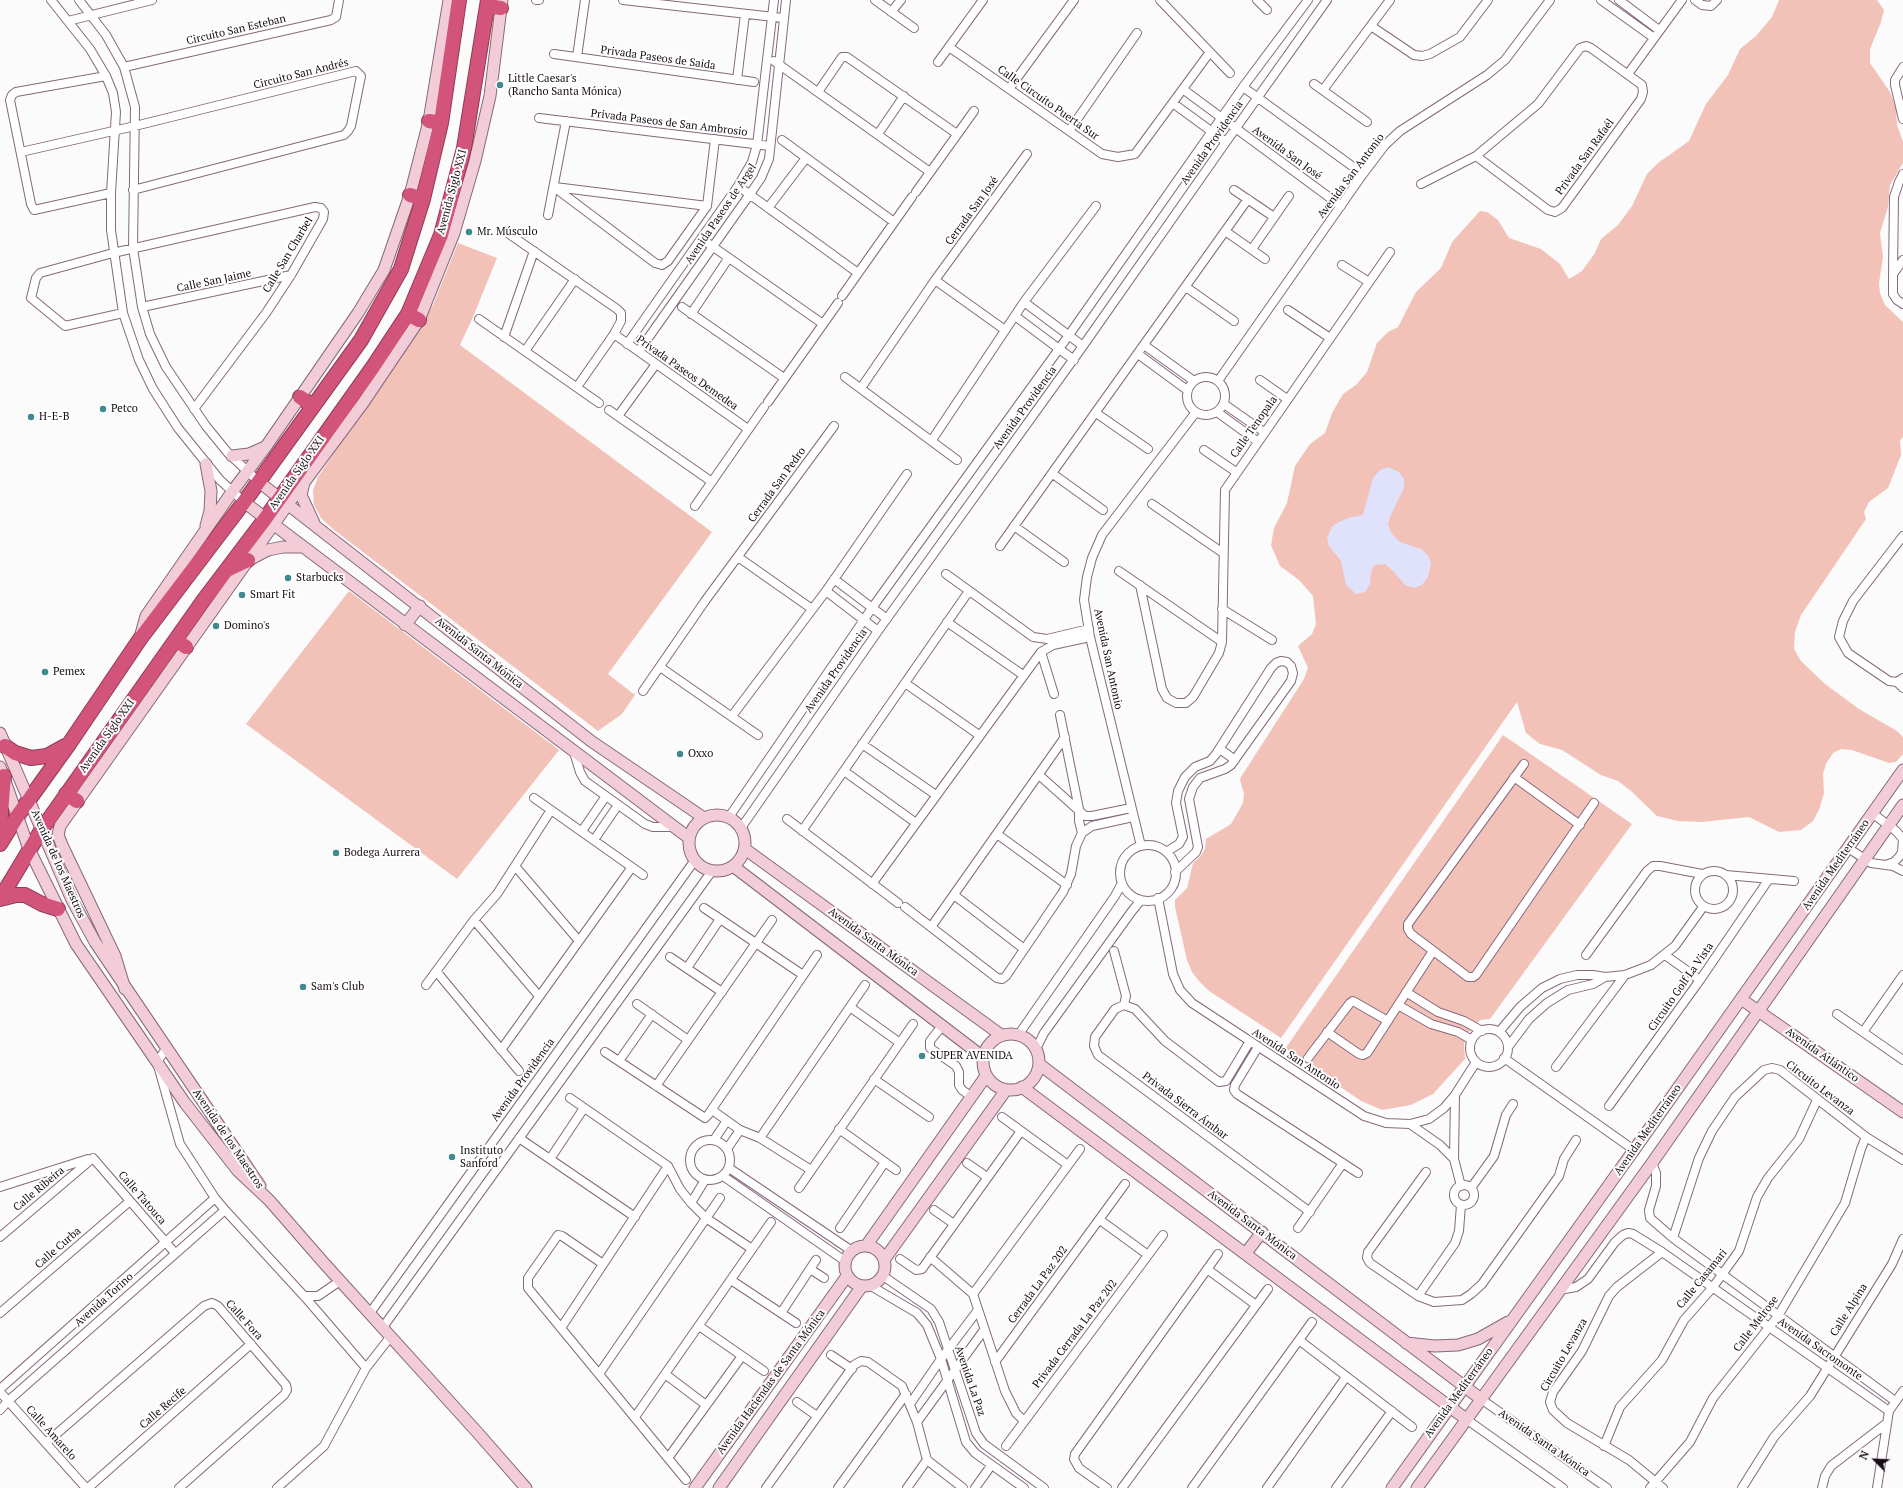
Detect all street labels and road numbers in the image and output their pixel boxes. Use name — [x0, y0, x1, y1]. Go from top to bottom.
street label: Circuito San Esteban — [185, 12, 287, 48]
street label: Privada Paseos de Saida — [600, 43, 716, 73]
street label: Circuito San Andrés — [252, 56, 350, 92]
street label: Calle Circuito Puerta Sur — [995, 63, 1101, 143]
street label: Avenida Providencia — [1178, 98, 1246, 188]
street label: Privada Paseos de San Ambrosio — [590, 107, 748, 139]
street label: Privada San Rafaél — [1553, 116, 1617, 198]
street label: Avenida San José — [1250, 123, 1324, 183]
street label: Avenida San Antonio — [1315, 131, 1387, 221]
street label: Avenida Siglo XXI — [434, 148, 470, 236]
street label: Avenida Paseos de Argel — [682, 161, 760, 267]
street label: Cerrada San José — [943, 174, 1001, 248]
street label: Calle San Charbel — [260, 215, 316, 295]
street label: Calle San Jaime — [176, 267, 252, 295]
street label: Privada Paseos Demedea — [634, 333, 740, 413]
street label: Avenida Providencia — [990, 364, 1060, 452]
street label: Calle Tenopala — [1228, 394, 1280, 460]
street label: Avenida Siglo XXI — [267, 433, 327, 513]
street label: Cerrada San Pedro — [745, 445, 809, 525]
street label: Avenida San Antonio — [1091, 607, 1125, 711]
street label: Avenida Santa Mónica — [432, 614, 526, 692]
street label: Avenida Providencia — [802, 626, 870, 716]
street label: Avenida Siglo XXI — [77, 696, 137, 776]
street label: Avenida de los Maestros — [28, 808, 88, 920]
street label: Avenida Mediterráneo — [1800, 817, 1872, 913]
street label: Avenida Santa Mónica — [825, 905, 921, 979]
street label: Circuito Golf La Vista — [1645, 940, 1717, 1034]
street label: Avenida Atlántico — [1783, 1025, 1861, 1085]
street label: Avenida San Antonio — [1249, 1026, 1343, 1092]
street label: Avenida Providencia — [488, 1036, 558, 1124]
street label: Circuito Levanza — [1783, 1058, 1857, 1118]
street label: Privada Sierra Ámbar — [1140, 1070, 1230, 1142]
street label: Avenida Mediterráneo — [1612, 1082, 1684, 1178]
street label: Avenida de los Maestros — [190, 1087, 266, 1191]
street label: Calle Ribeira — [11, 1164, 67, 1214]
street label: Calle Tatouca — [115, 1169, 169, 1227]
street label: Avenida Santa Mónica — [1205, 1187, 1299, 1263]
street label: Calle Curba — [32, 1224, 84, 1272]
street label: Cerrada La Paz 202 — [1005, 1244, 1071, 1326]
street label: Calle Casamari — [1674, 1246, 1730, 1312]
street label: Avenida Torino — [72, 1270, 136, 1330]
street label: Privada Cerrada La Paz 202 — [1030, 1277, 1120, 1391]
street label: Calle Alpina — [1828, 1281, 1870, 1339]
street label: Calle Melrose — [1731, 1293, 1781, 1355]
street label: Calle Fora — [223, 1297, 265, 1343]
street label: Avenida Haciendas de Santa Mónica — [714, 1307, 828, 1457]
street label: Avenida Sacromonte — [1775, 1315, 1865, 1383]
street label: Circuito Levanza — [1538, 1316, 1590, 1394]
street label: Avenida La Paz — [952, 1344, 988, 1418]
street label: Avenida Mediterráneo — [1422, 1345, 1496, 1441]
street label: Calle Recife — [137, 1384, 189, 1432]
street label: Calle Amarelo — [23, 1403, 79, 1463]
street label: Avenida Santa Mónica — [1496, 1407, 1592, 1479]

